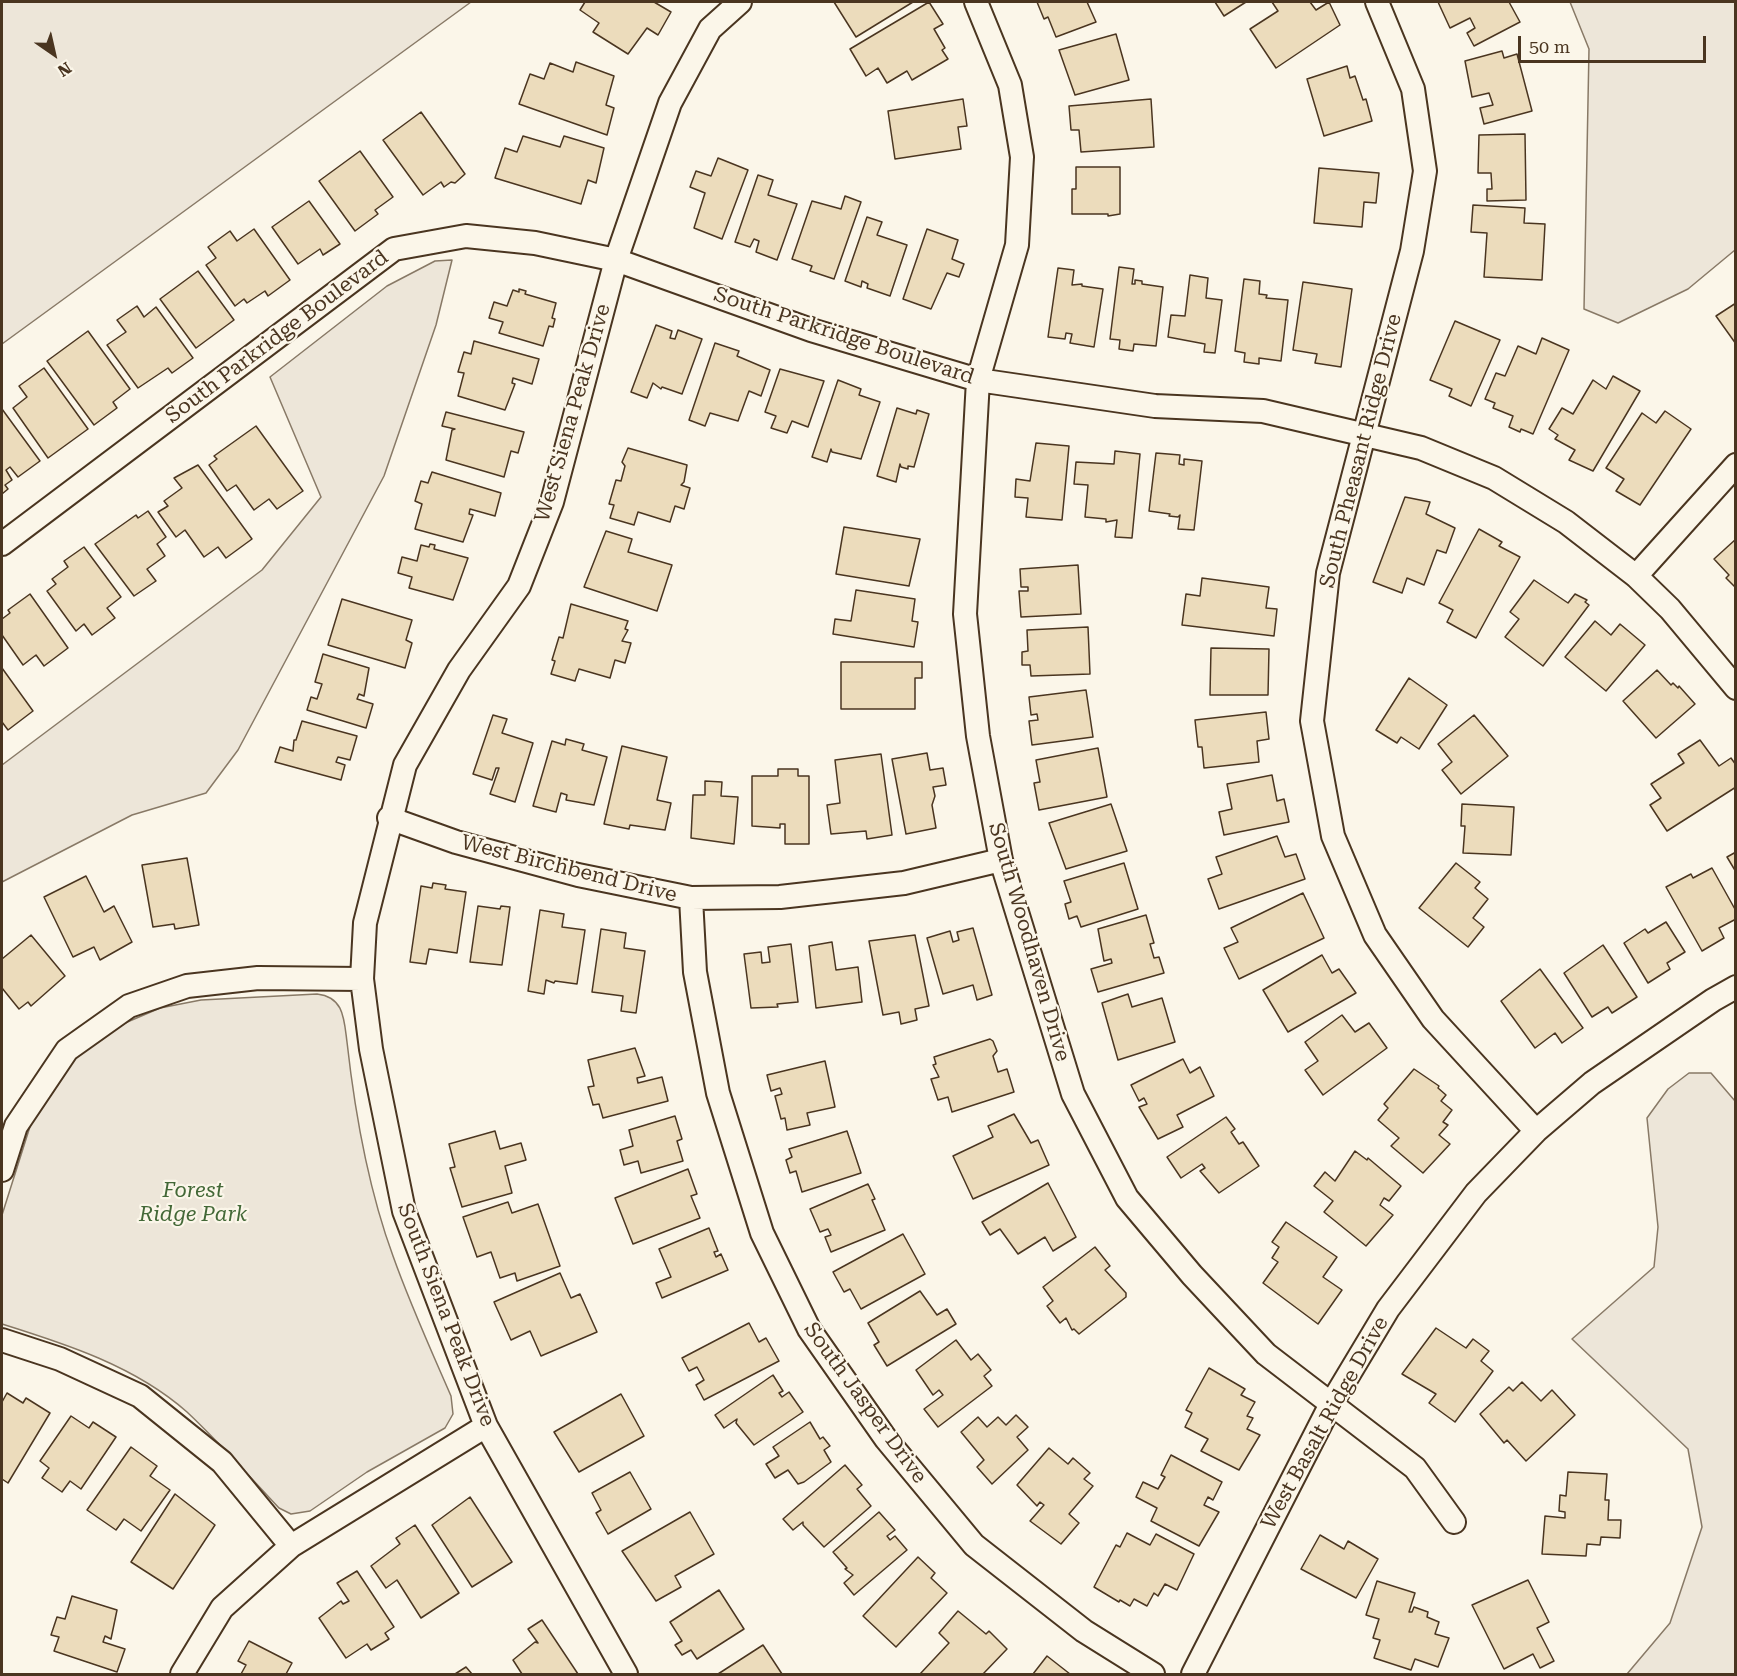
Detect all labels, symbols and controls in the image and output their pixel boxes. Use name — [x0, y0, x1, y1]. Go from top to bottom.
north arrow — [24, 24, 84, 84]
scale bar — [1521, 24, 1708, 62]
text: 50 m — [1529, 36, 1570, 57]
text: N — [54, 58, 75, 81]
street label: South Parkridge Boulevard — [161, 245, 393, 429]
street label: South Parkridge Boulevard — [711, 282, 977, 390]
street label: West Siena Peak Drive — [530, 301, 616, 525]
street label: South Pheasant Ridge Drive — [1315, 311, 1407, 591]
street label: South Woodhaven Drive — [983, 820, 1075, 1064]
street label: West Birchbend Drive — [459, 830, 679, 908]
park label: Forest Ridge Park — [139, 1178, 247, 1228]
street label: South Siena Peak Drive — [392, 1200, 500, 1430]
street label: West Basalt Ridge Drive — [1256, 1312, 1394, 1534]
street label: South Jasper Drive — [798, 1318, 932, 1488]

